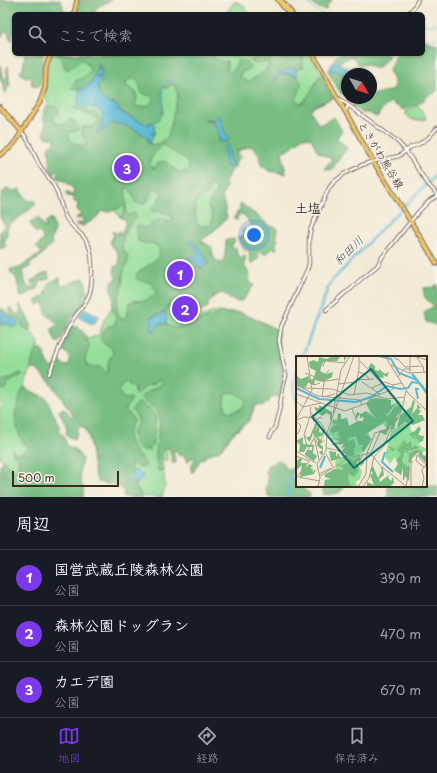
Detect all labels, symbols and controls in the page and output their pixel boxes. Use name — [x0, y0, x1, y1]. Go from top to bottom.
search box — [12, 12, 425, 56]
icon: search — [26, 23, 48, 45]
text: ここで検索 — [58, 23, 133, 46]
north arrow — [341, 68, 377, 104]
street label: ときがわ熊谷線 — [354, 117, 408, 192]
pin: 3 — [114, 153, 140, 183]
district label: 土塩 — [295, 198, 321, 217]
your location — [244, 225, 264, 245]
water label: 和田川 — [329, 231, 367, 269]
pin: 1 — [167, 259, 193, 289]
pin: 2 — [172, 294, 198, 324]
inset map — [296, 356, 427, 487]
scale bar — [12, 469, 119, 488]
text: 500 m — [18, 469, 55, 486]
text: 周辺 — [16, 510, 50, 536]
text: 3件 — [399, 514, 421, 533]
text: 国営武蔵丘陵森林公園 — [54, 557, 204, 580]
text: 1 — [26, 568, 32, 587]
text: 390 m — [379, 568, 421, 587]
text: 公園 — [54, 580, 80, 599]
text: 森林公園ドッグラン — [54, 613, 189, 636]
text: 2 — [24, 624, 34, 643]
text: 470 m — [380, 624, 421, 643]
text: 公園 — [54, 636, 80, 655]
text: カエデ園 — [54, 669, 115, 692]
text: 3 — [25, 680, 33, 699]
text: 670 m — [380, 680, 421, 699]
text: 公園 — [54, 692, 80, 711]
tab: 地図 — [58, 725, 80, 766]
tab: 経路 — [196, 725, 218, 766]
tab: 保存済み — [335, 725, 379, 766]

